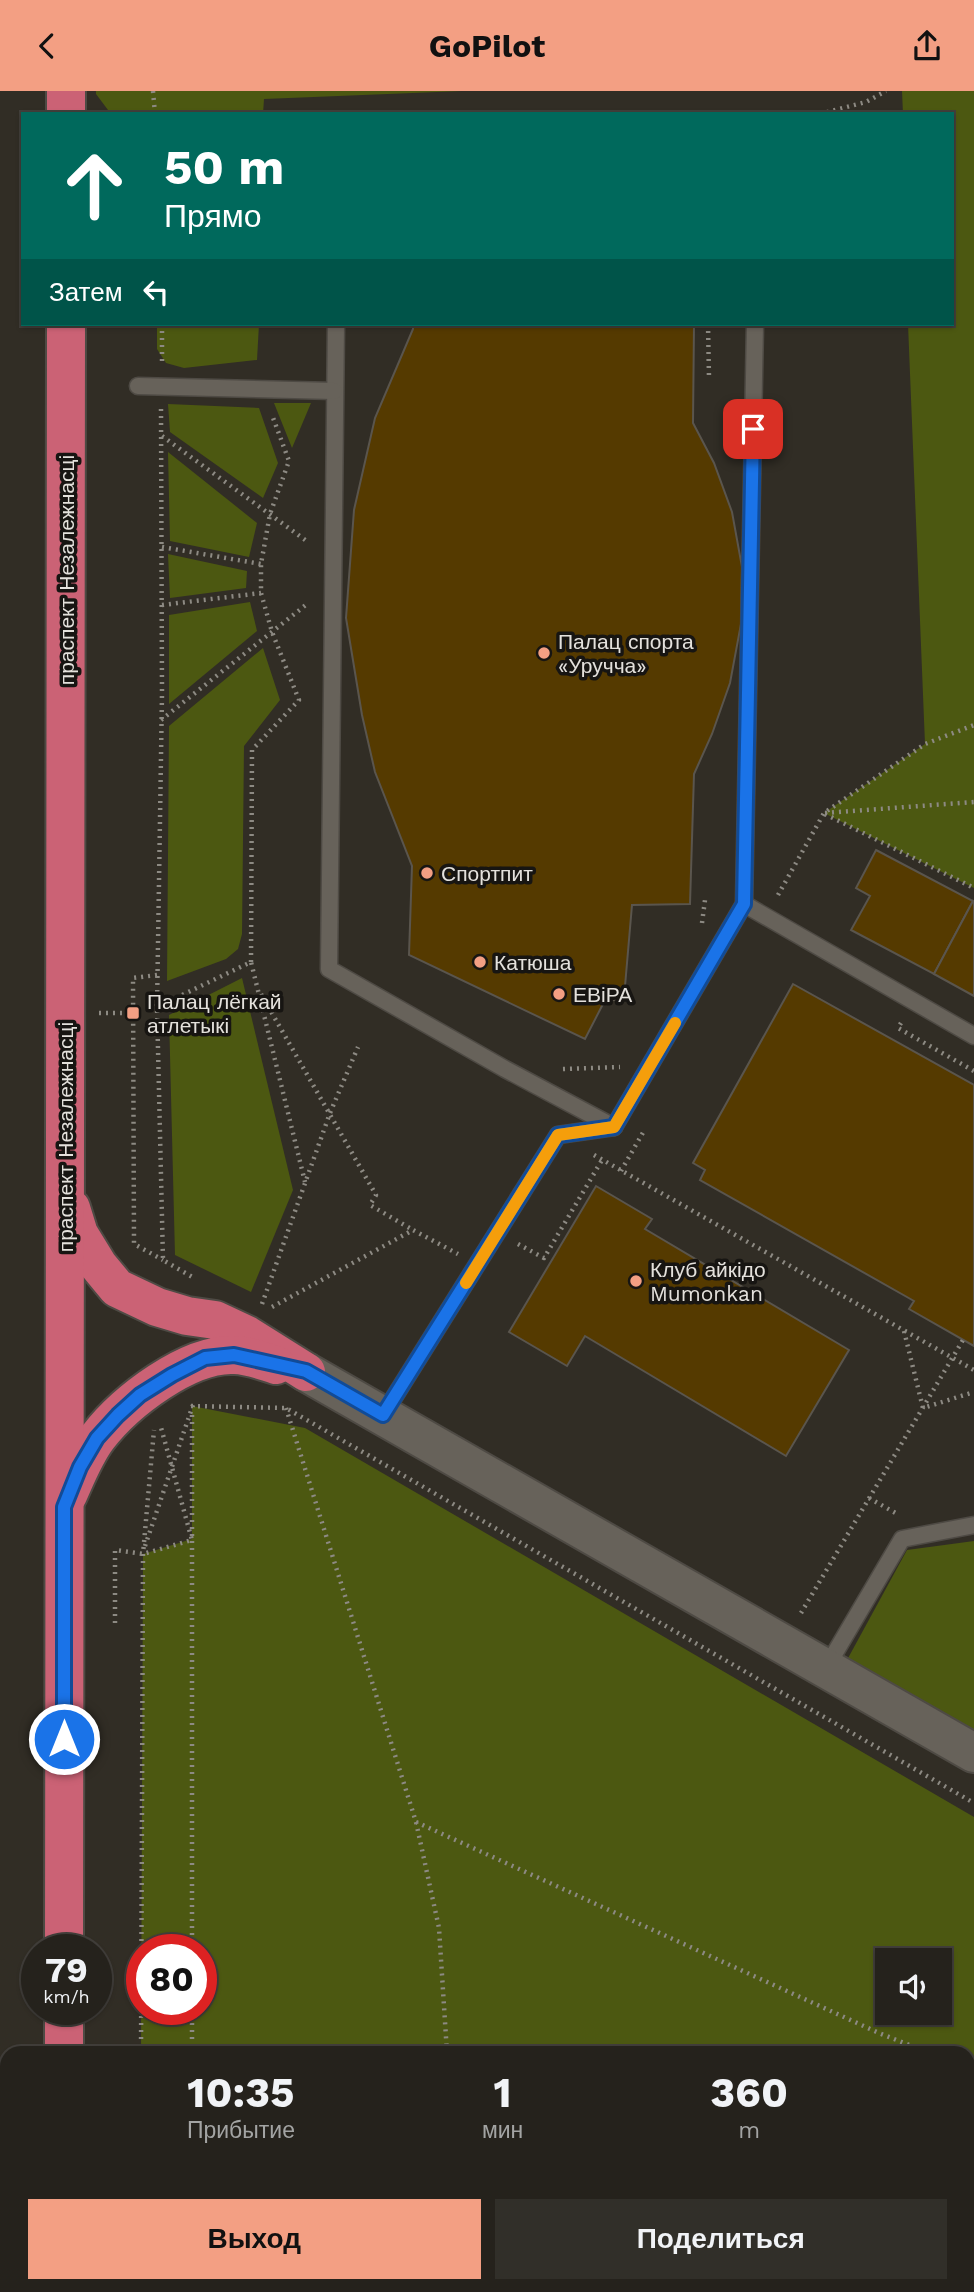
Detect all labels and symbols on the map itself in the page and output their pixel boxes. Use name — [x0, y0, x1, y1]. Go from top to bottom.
pin — [723, 399, 783, 459]
street label: праспект Незалежнасці — [54, 455, 79, 685]
place label: Палац спорта «Уручча» — [558, 629, 694, 678]
marker: Палац спорта «Уручча» — [536, 645, 552, 661]
place label: Спортпит — [441, 861, 533, 886]
marker: Спортпит — [419, 865, 435, 881]
place label: Катюша — [494, 950, 572, 975]
marker: Катюша — [472, 954, 488, 970]
place label: ЕВіРА — [573, 982, 632, 1007]
marker: ЕВіРА — [551, 986, 567, 1002]
place label: Палац лёгкай атлетыкі — [147, 989, 282, 1038]
marker: Палац лёгкай атлетыкі — [125, 1005, 141, 1021]
street label: праспект Незалежнасці — [53, 1022, 78, 1252]
place label: Клуб айкідо Mumonkan — [650, 1257, 766, 1306]
marker: Клуб айкідо Mumonkan — [628, 1273, 644, 1289]
position arrow — [27, 1702, 101, 1776]
speed limit sign: 80 — [126, 1934, 217, 2025]

